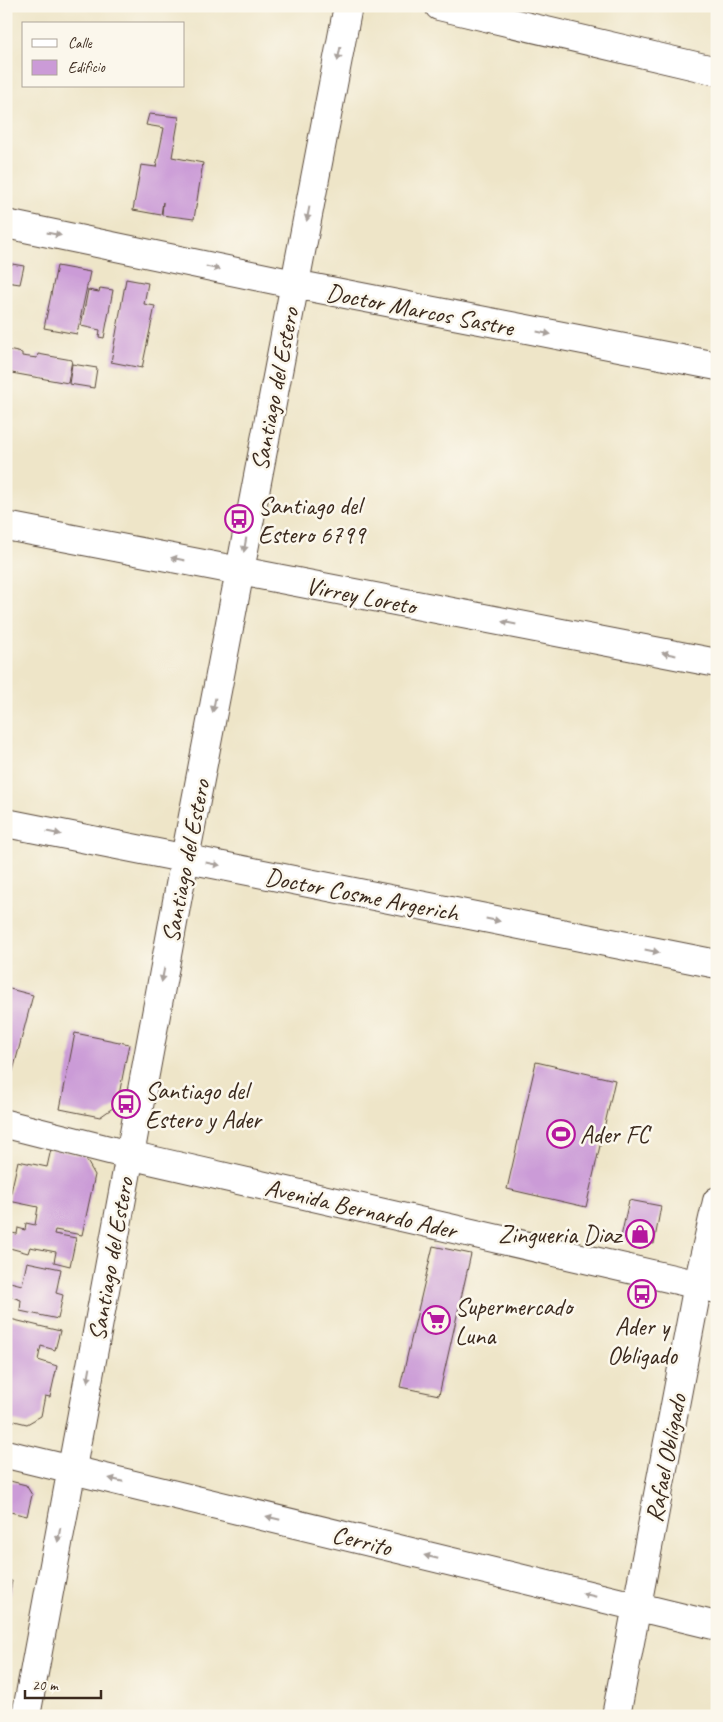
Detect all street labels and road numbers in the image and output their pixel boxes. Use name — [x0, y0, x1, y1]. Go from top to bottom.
street label: Doctor Marcos Sastre — [323, 276, 518, 344]
street label: Santiago del Estero — [244, 304, 307, 473]
street label: Virrey Loreto — [303, 570, 422, 623]
street label: Santiago del Estero — [155, 776, 218, 945]
street label: Doctor Cosme Argerich — [262, 861, 463, 930]
street label: Avenida Bernardo Ader — [262, 1171, 462, 1247]
street label: Santiago del Estero — [81, 1174, 141, 1343]
street label: Rafael Obligado — [638, 1390, 694, 1525]
street label: Cerrito — [329, 1518, 396, 1564]

